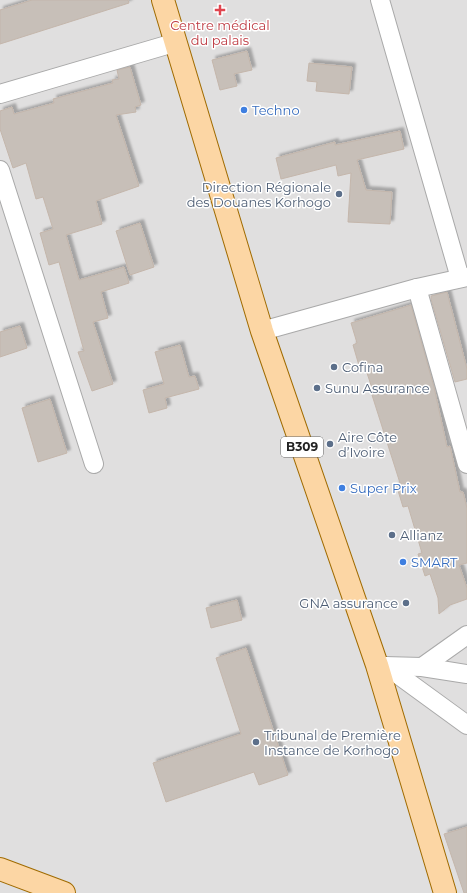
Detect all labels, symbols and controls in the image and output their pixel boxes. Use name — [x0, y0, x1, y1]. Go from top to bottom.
marker: Centre médical du palais — [214, 4, 226, 16]
place label: Centre médical du palais — [170, 17, 270, 48]
place label: Techno — [252, 102, 300, 118]
marker: Techno — [239, 105, 249, 115]
place label: Direction Régionale des Douanes Korhogo — [187, 179, 331, 210]
marker: Direction Régionale des Douanes Korhogo — [334, 189, 344, 199]
place label: Cofina — [342, 359, 383, 375]
marker: Cofina — [329, 362, 339, 372]
place label: Sunu Assurance — [325, 380, 430, 396]
marker: Sunu Assurance — [312, 383, 322, 393]
place label: Aire Côte d’Ivoire — [338, 429, 397, 460]
road number: B309 — [281, 437, 323, 457]
marker: Aire Côte d’Ivoire — [325, 439, 335, 449]
place label: Super Prix — [350, 480, 417, 496]
marker: Super Prix — [337, 483, 347, 493]
place label: Allianz — [400, 527, 443, 543]
marker: Allianz — [387, 530, 397, 540]
place label: SMART — [411, 554, 458, 570]
marker: SMART — [398, 557, 408, 567]
place label: GNA assurance — [299, 595, 398, 611]
marker: GNA assurance — [401, 598, 411, 608]
place label: Tribunal de Première Instance de Korhogo — [264, 727, 401, 758]
marker: Tribunal de Première Instance de Korhogo — [251, 737, 261, 747]

